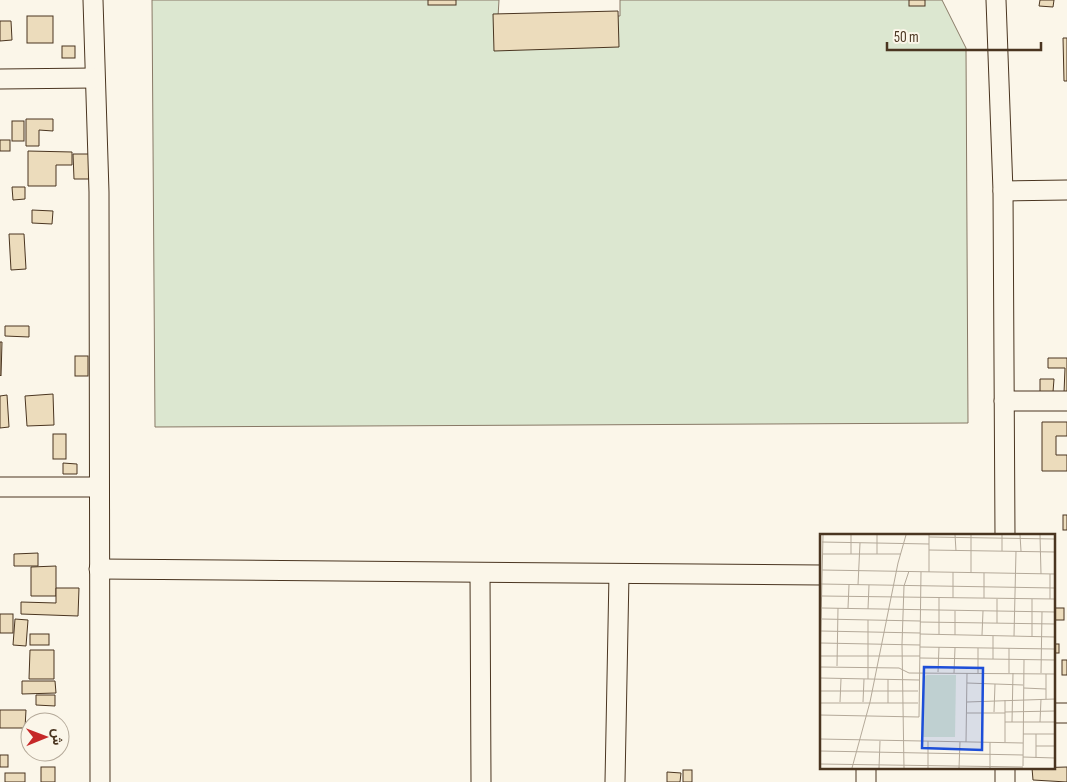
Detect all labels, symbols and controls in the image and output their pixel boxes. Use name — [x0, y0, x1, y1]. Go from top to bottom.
scale bar — [887, 20, 1041, 52]
text: 50 m — [894, 28, 919, 47]
inset map — [820, 534, 1054, 770]
north arrow — [20, 712, 70, 762]
text: ش — [49, 728, 66, 746]

